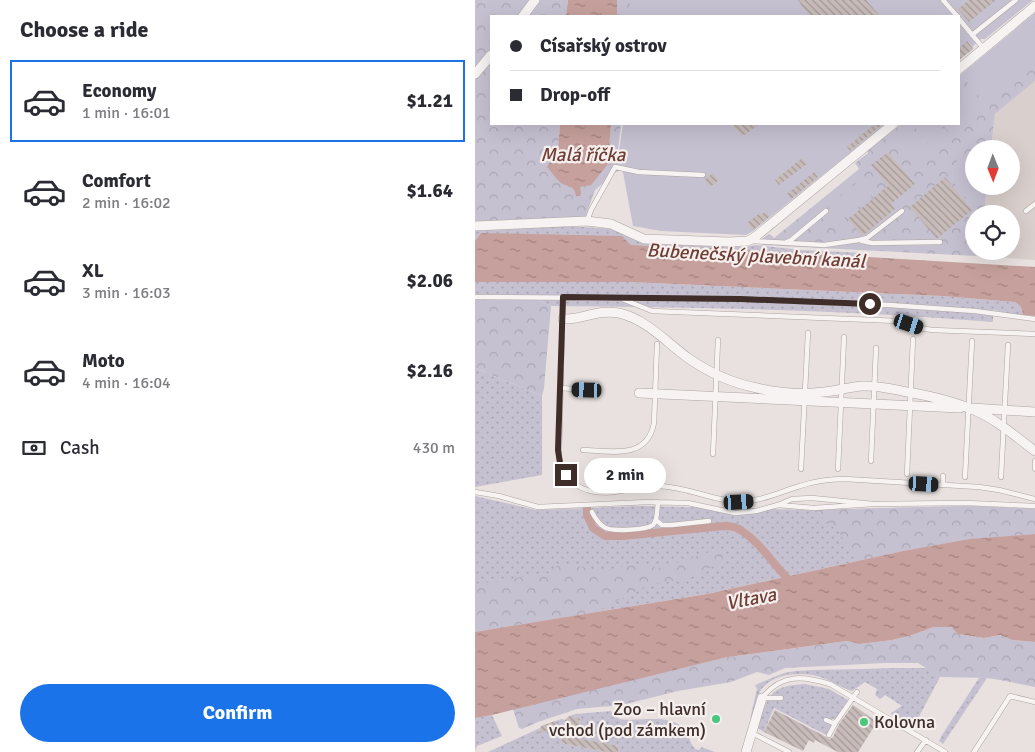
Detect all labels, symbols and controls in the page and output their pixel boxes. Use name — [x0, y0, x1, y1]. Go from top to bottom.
text: Choose a ride — [20, 16, 148, 43]
text: Císařský ostrov — [540, 34, 667, 58]
icon: car — [22, 79, 67, 124]
text: Economy — [82, 79, 156, 103]
text: Drop-off — [540, 83, 610, 107]
text: $1.21 — [407, 89, 453, 113]
text: 1 min · 16:01 — [82, 103, 171, 123]
north arrow — [965, 140, 1020, 195]
map controls — [965, 140, 1020, 260]
water label: Malá říčka — [541, 143, 627, 167]
icon: car — [22, 169, 67, 214]
text: Comfort — [82, 169, 151, 193]
text: $1.64 — [407, 179, 453, 203]
text: 2 min · 16:02 — [82, 193, 171, 213]
button: locate — [965, 205, 1020, 260]
water label: Bubenečský plavební kanál — [646, 238, 867, 274]
icon: car — [22, 259, 67, 304]
text: XL — [82, 259, 104, 283]
text: $2.06 — [407, 269, 453, 293]
text: 3 min · 16:03 — [82, 283, 171, 303]
route start — [859, 293, 881, 315]
car — [892, 312, 925, 336]
icon: car — [22, 349, 67, 394]
text: Moto — [82, 349, 125, 373]
text: $2.16 — [407, 359, 453, 383]
text: 4 min · 16:04 — [82, 373, 171, 393]
car — [571, 382, 602, 398]
icon: cash — [20, 434, 48, 462]
text: Cash — [60, 436, 100, 460]
text: 430 m — [413, 438, 455, 458]
callout: 2 min — [583, 458, 666, 492]
route end — [555, 464, 577, 486]
text: 2 min — [606, 465, 644, 485]
car — [908, 476, 939, 492]
car — [723, 494, 754, 510]
water label: Vltava — [724, 582, 779, 616]
button: Confirm — [20, 684, 455, 742]
place label: Zoo – hlavní vchod (pod zámkem) — [549, 698, 706, 741]
place label: Kolovna — [874, 711, 935, 733]
marker: Zoo – hlavní vchod (pod zámkem) — [710, 713, 722, 725]
marker: Kolovna — [858, 716, 870, 728]

